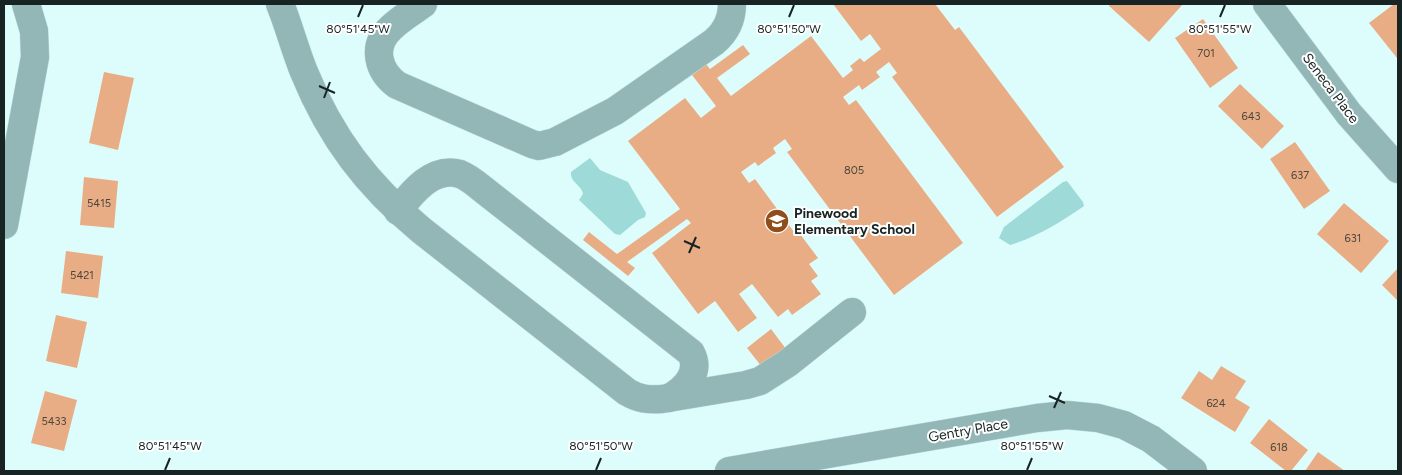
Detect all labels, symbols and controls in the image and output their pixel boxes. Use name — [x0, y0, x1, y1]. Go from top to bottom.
text: 80°51'45"W — [326, 22, 390, 36]
text: 80°51'50"W — [757, 22, 821, 36]
text: 80°51'55"W — [1189, 22, 1252, 36]
house number: 701 — [1197, 47, 1215, 60]
street label: Seneca Place — [1299, 50, 1363, 127]
house number: 643 — [1241, 110, 1261, 123]
house number: 805 — [844, 164, 864, 177]
house number: 637 — [1291, 169, 1309, 182]
house number: 5415 — [87, 197, 111, 210]
place label: Pinewood Elementary School — [794, 205, 915, 238]
school or university icon: Pinewood Elementary School — [764, 208, 790, 234]
house number: 631 — [1345, 232, 1361, 245]
house number: 5421 — [70, 269, 94, 282]
house number: 624 — [1206, 397, 1226, 410]
house number: 5433 — [41, 415, 67, 428]
street label: Gentry Place — [927, 415, 1010, 446]
text: 80°51'45"W — [138, 439, 202, 453]
text: 80°51'50"W — [569, 439, 633, 453]
text: 80°51'55"W — [1001, 439, 1064, 453]
house number: 618 — [1270, 441, 1288, 454]

